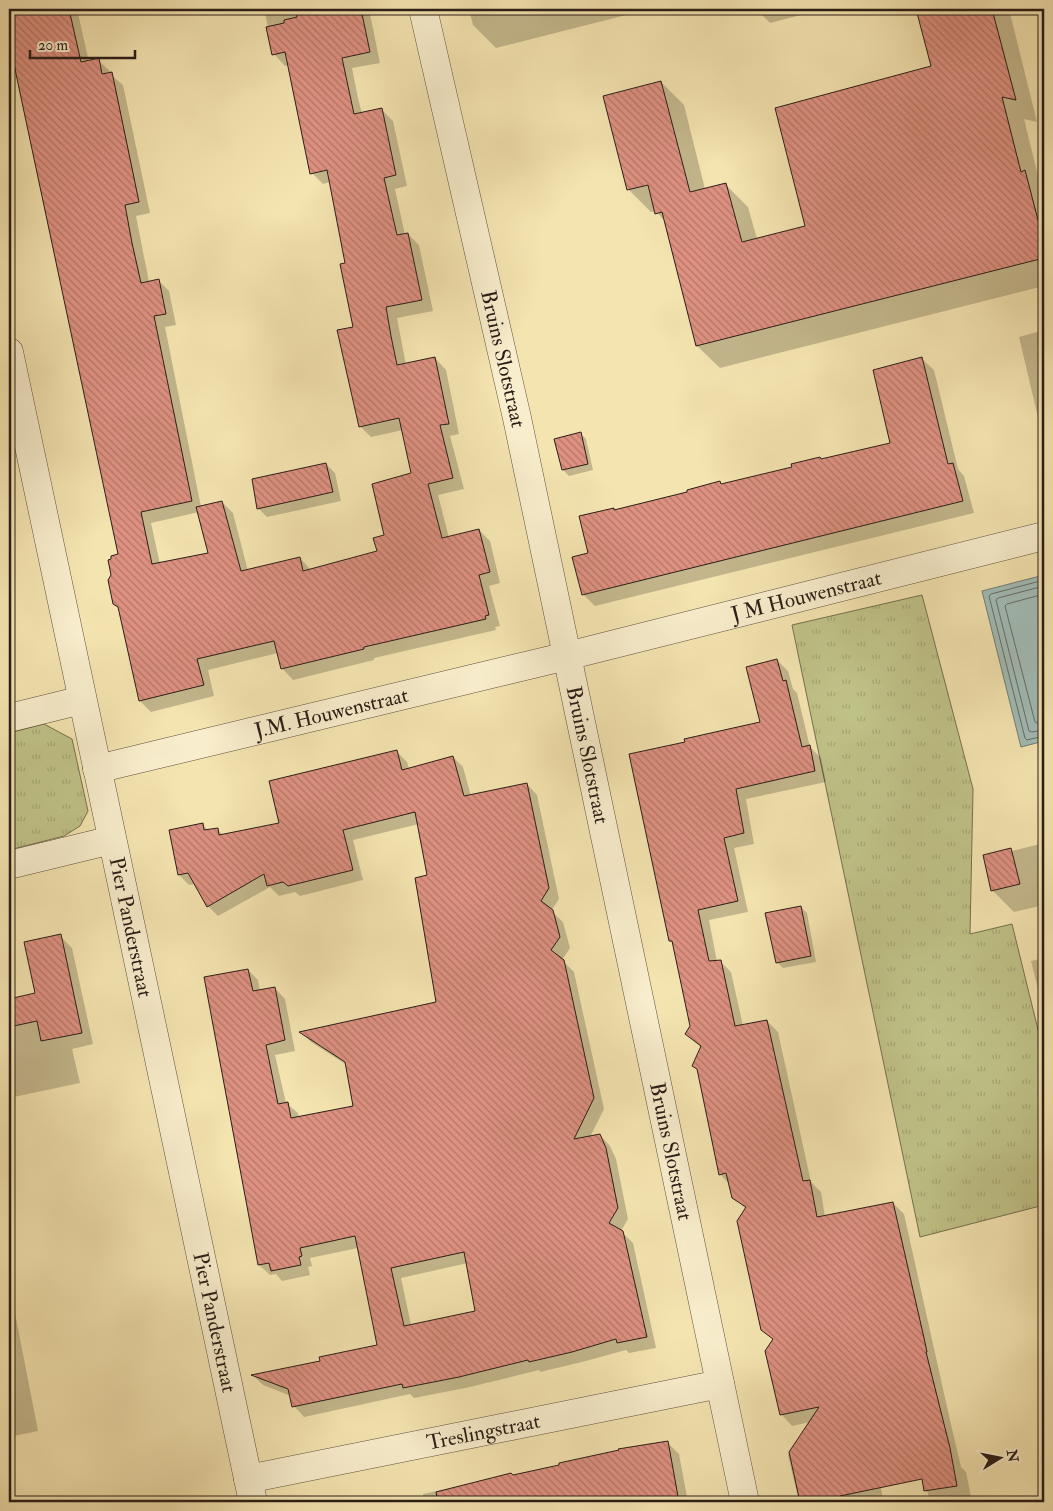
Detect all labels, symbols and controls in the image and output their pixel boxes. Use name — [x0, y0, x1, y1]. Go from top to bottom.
scale bar — [30, 28, 135, 60]
text: 20 m — [38, 36, 68, 55]
street label: Bruins Slotstraat — [475, 288, 532, 430]
street label: J M Houwenstraat — [727, 564, 884, 628]
street label: J.M. Houwenstraat — [251, 681, 411, 744]
street label: Bruins Slotstraat — [560, 684, 616, 827]
street label: Pier Panderstraat — [103, 855, 159, 1000]
street label: Bruins Slotstraat — [644, 1080, 699, 1223]
street label: Pier Panderstraat — [187, 1250, 243, 1395]
street label: Treslingstraat — [424, 1407, 543, 1456]
north arrow — [976, 1434, 1026, 1484]
text: N — [1003, 1447, 1022, 1464]

